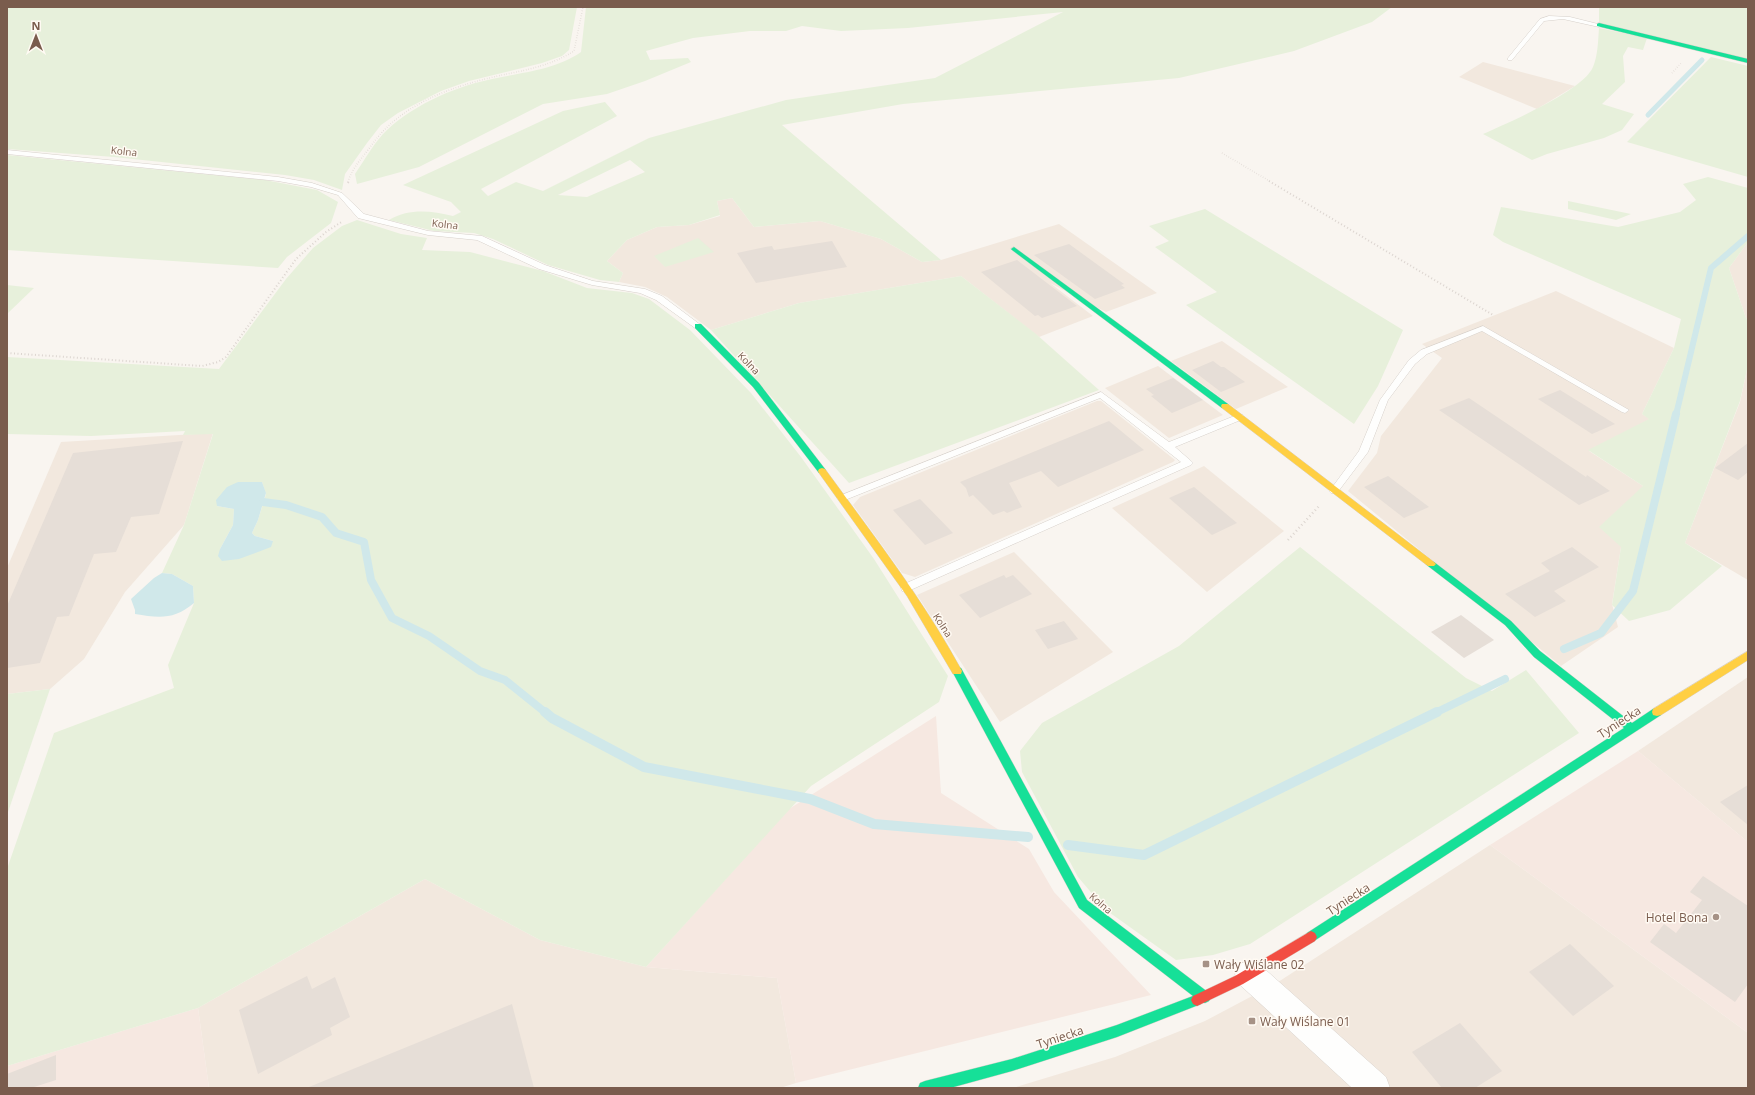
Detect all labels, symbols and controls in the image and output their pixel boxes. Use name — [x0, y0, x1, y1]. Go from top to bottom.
north arrow — [16, 16, 56, 56]
text: N — [32, 18, 40, 33]
street label: Kolna — [110, 143, 138, 159]
street label: Kolna — [431, 216, 459, 232]
street label: Kolna — [735, 349, 763, 377]
street label: Kolna — [930, 610, 956, 640]
street label: Tyniecka — [1594, 702, 1644, 742]
street label: Tyniecka — [1323, 879, 1373, 919]
street label: Kolna — [1086, 889, 1116, 917]
place label: Hotel Bona — [1646, 909, 1708, 926]
marker: Hotel Bona — [1711, 912, 1721, 922]
place label: Wały Wiślane 02 — [1214, 956, 1305, 973]
marker: Wały Wiślane 02 — [1201, 959, 1211, 969]
place label: Wały Wiślane 01 — [1260, 1013, 1350, 1030]
marker: Wały Wiślane 01 — [1247, 1016, 1257, 1026]
street label: Tyniecka — [1034, 1021, 1086, 1053]

